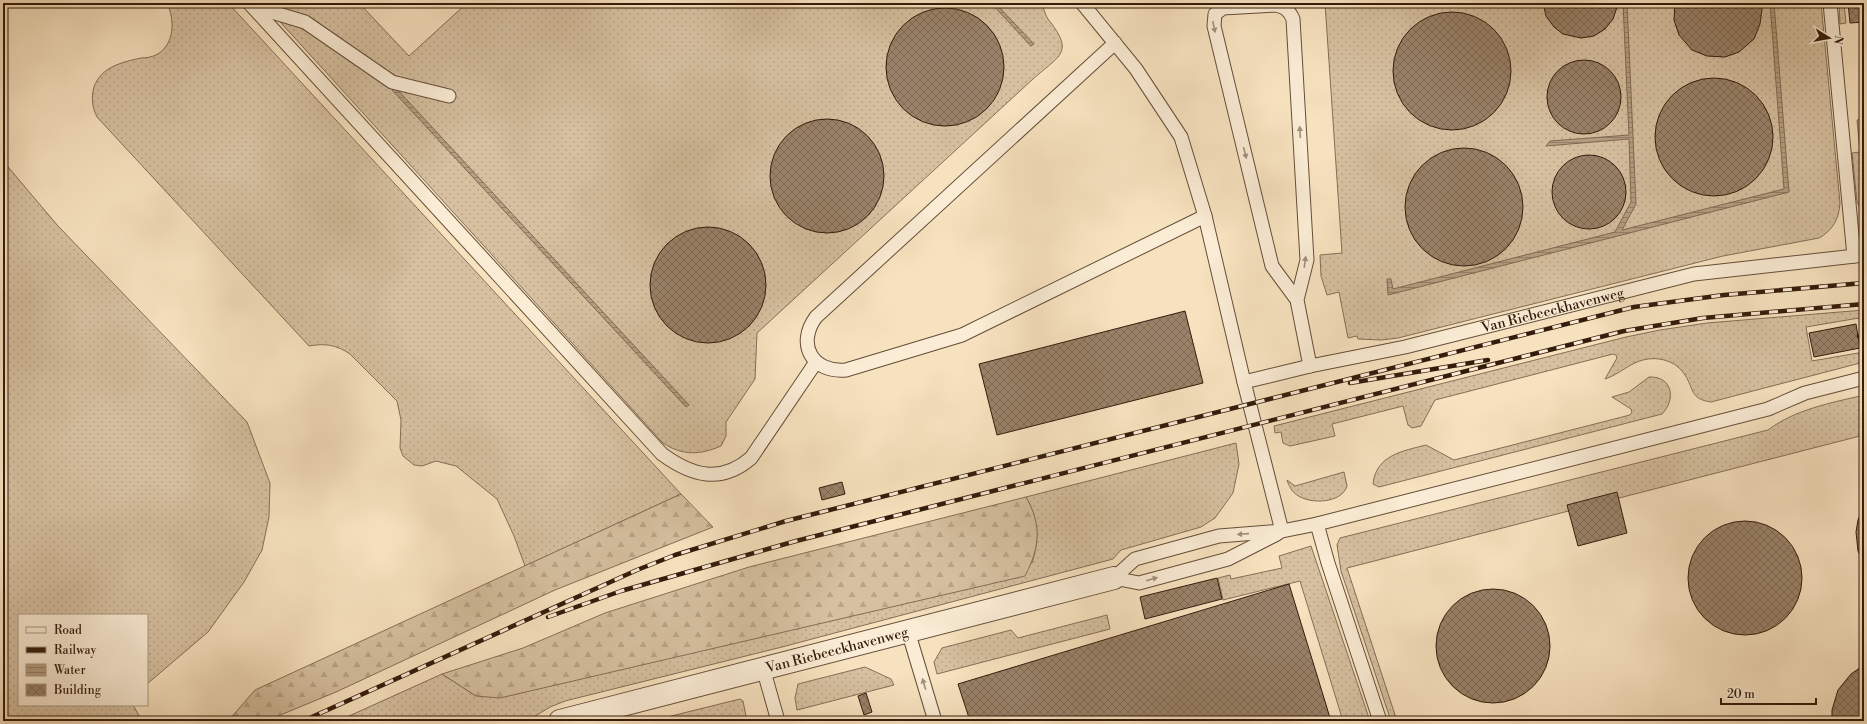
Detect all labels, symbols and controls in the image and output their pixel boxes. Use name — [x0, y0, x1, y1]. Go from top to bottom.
north arrow — [1809, 18, 1849, 58]
one-way arrow — [1212, 21, 1218, 33]
text: N — [1830, 34, 1846, 46]
one-way arrow — [1296, 126, 1303, 138]
one-way arrow — [1242, 148, 1248, 160]
one-way arrow — [1302, 256, 1308, 268]
street label: Van Riebeeckhavenweg — [1479, 284, 1627, 338]
one-way arrow — [1237, 530, 1249, 537]
one-way arrow — [1147, 576, 1159, 582]
legend — [18, 614, 148, 706]
text: Road — [54, 623, 82, 638]
street label: Van Riebeeckhavenweg — [763, 623, 911, 678]
text: Railway — [54, 643, 96, 658]
text: Water — [53, 663, 86, 678]
one-way arrow — [921, 677, 927, 689]
scale bar — [1721, 680, 1816, 706]
text: Building — [53, 683, 102, 698]
text: 20 m — [1727, 687, 1755, 702]

